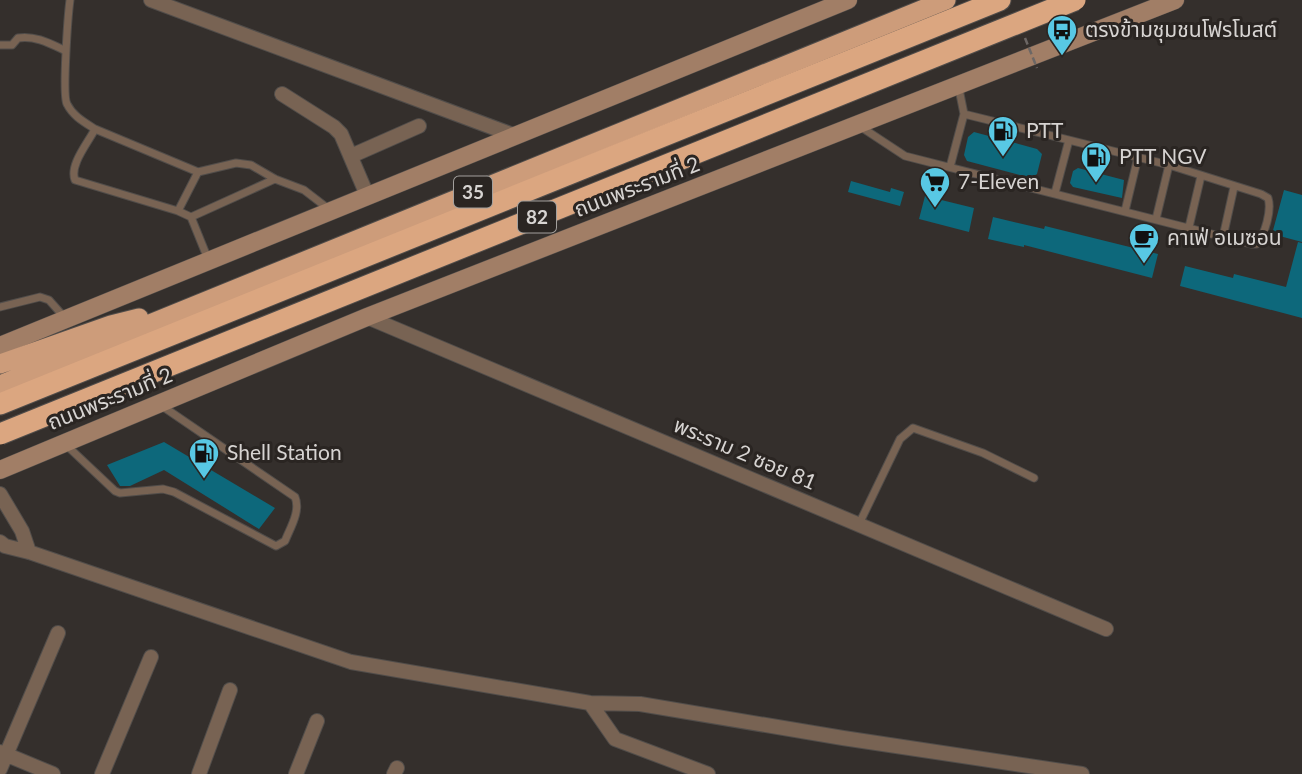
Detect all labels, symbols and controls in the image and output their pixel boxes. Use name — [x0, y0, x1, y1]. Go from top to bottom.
bus stop icon: ตรงข้ามชุมชนโฟรโมสต์ — [1045, 13, 1079, 57]
place label: ตรงข้ามชุมชนโฟรโมสต์ — [1085, 16, 1277, 43]
fuel station icon: PTT — [986, 114, 1020, 158]
place label: PTT — [1026, 117, 1064, 142]
fuel station icon: PTT NGV — [1079, 140, 1113, 184]
place label: PTT NGV — [1119, 143, 1207, 168]
street label: ถนนพระรามที่ 2 — [570, 149, 703, 221]
supermarket icon: 7-Eleven — [918, 165, 952, 209]
place label: 7-Eleven — [958, 168, 1039, 193]
road number: 35 — [454, 176, 492, 208]
road number: 82 — [518, 202, 556, 232]
cafe icon: คาเฟ่ อเมซอน — [1127, 221, 1161, 265]
place label: คาเฟ่ อเมซอน — [1167, 224, 1282, 249]
street label: ถนนพระรามที่ 2 — [43, 360, 175, 434]
street label: พระราม 2 ซอย 81 — [671, 411, 821, 494]
fuel station icon: Shell Station — [187, 436, 221, 480]
place label: Shell Station — [227, 439, 342, 464]

